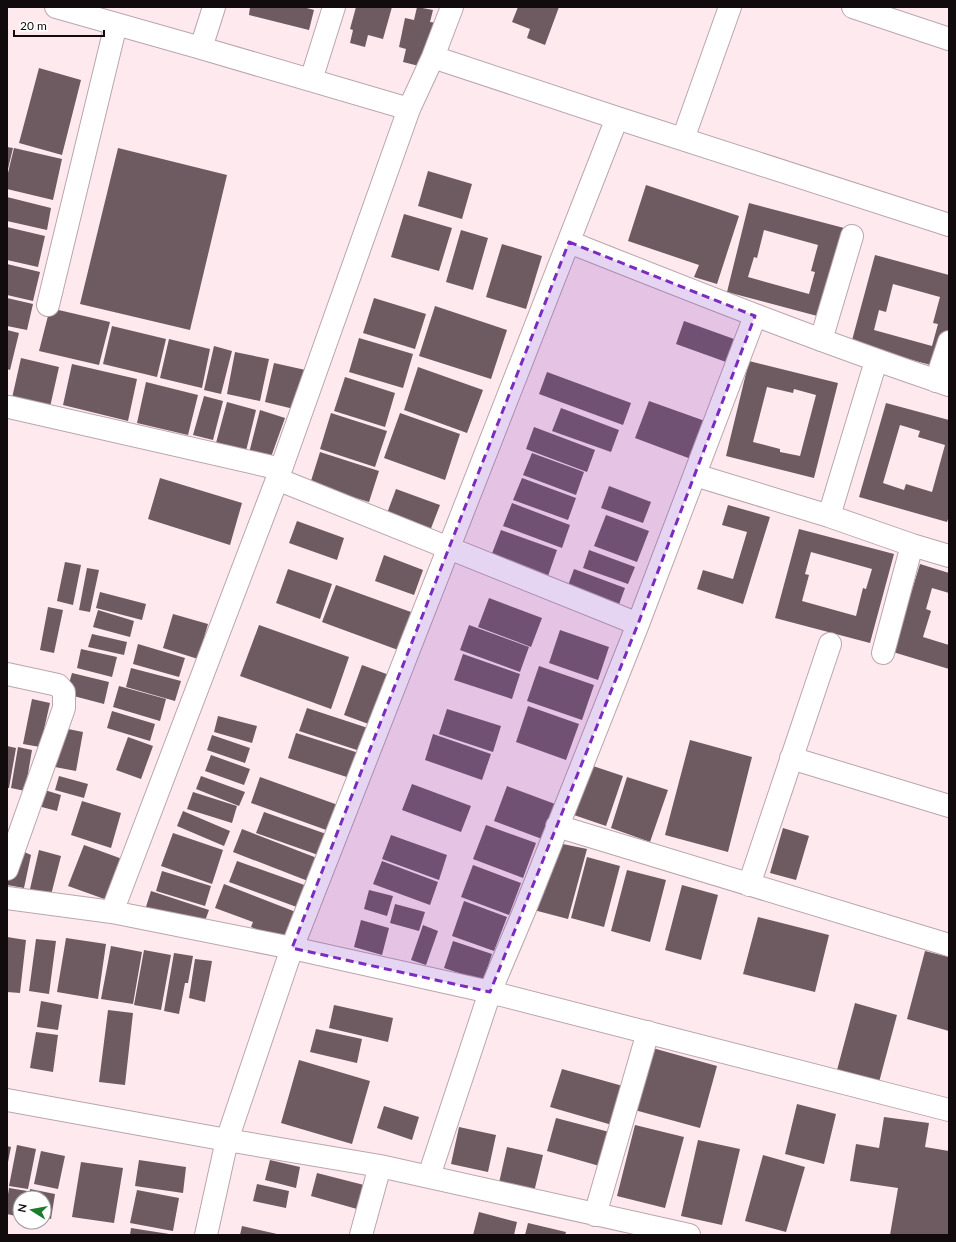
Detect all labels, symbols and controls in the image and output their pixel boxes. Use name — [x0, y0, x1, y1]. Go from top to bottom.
scale bar — [14, 12, 104, 38]
text: 20 m — [20, 18, 47, 33]
north arrow — [12, 1190, 52, 1230]
text: N — [15, 1203, 29, 1213]

